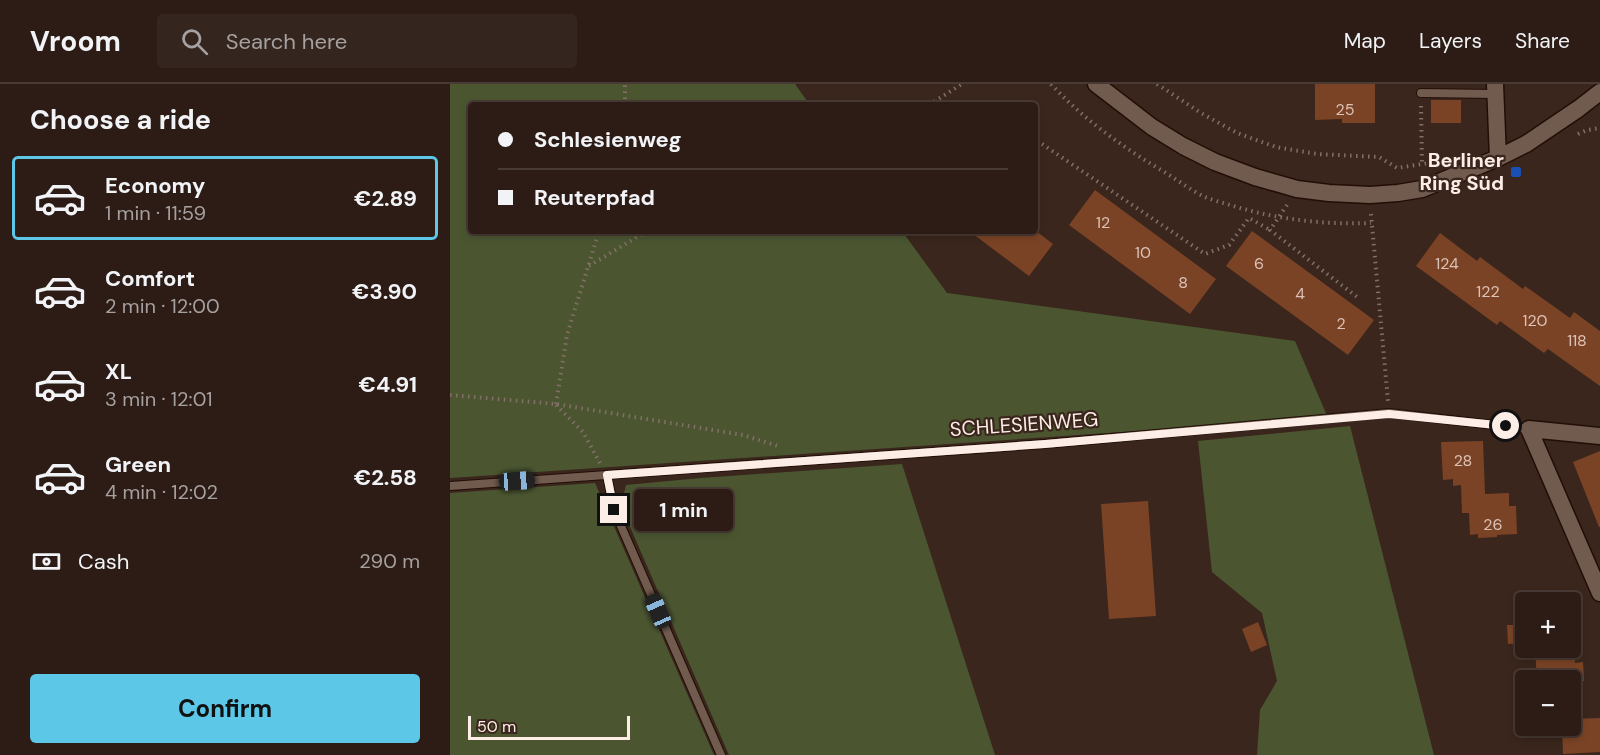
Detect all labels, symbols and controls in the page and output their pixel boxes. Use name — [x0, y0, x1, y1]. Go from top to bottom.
search box — [157, 14, 577, 68]
text: Vroom — [30, 23, 121, 60]
icon: search — [178, 25, 211, 58]
text: Search here — [226, 27, 347, 56]
text: Map — [1344, 27, 1386, 55]
text: Layers — [1419, 27, 1482, 55]
text: Share — [1515, 27, 1570, 55]
house number: 25 — [1336, 99, 1354, 120]
text: Choose a ride — [30, 102, 211, 137]
text: Schlesienweg — [534, 125, 682, 154]
place label: Berliner Ring Süd — [1419, 147, 1504, 196]
marker: Berliner Ring Süd — [1509, 165, 1523, 179]
icon: car — [33, 171, 87, 225]
text: Economy — [105, 171, 205, 200]
text: Reuterpfad — [534, 183, 655, 212]
text: €2.89 — [354, 184, 417, 213]
text: 1 min · 11:59 — [105, 200, 206, 226]
house number: 12 — [1096, 212, 1110, 233]
house number: 10 — [1135, 242, 1151, 263]
house number: 6 — [1254, 253, 1264, 274]
house number: 124 — [1435, 253, 1459, 274]
icon: car — [33, 264, 87, 318]
text: Comfort — [105, 264, 195, 293]
house number: 8 — [1178, 272, 1188, 293]
text: €3.90 — [352, 277, 417, 306]
house number: 122 — [1476, 281, 1500, 302]
house number: 4 — [1295, 283, 1305, 304]
text: 2 min · 12:00 — [105, 293, 220, 319]
house number: 120 — [1523, 310, 1548, 331]
house number: 2 — [1336, 313, 1346, 334]
house number: 118 — [1567, 330, 1587, 351]
icon: car — [33, 357, 87, 411]
text: XL — [105, 357, 132, 386]
text: €4.91 — [359, 370, 417, 399]
text: 3 min · 12:01 — [105, 386, 213, 412]
street label: SCHLESIENWEG — [949, 406, 1099, 442]
route start — [1492, 412, 1519, 439]
icon: car — [33, 450, 87, 504]
text: Green — [105, 450, 171, 479]
house number: 28 — [1454, 450, 1472, 471]
text: €2.58 — [354, 463, 417, 492]
car — [498, 471, 536, 491]
text: 4 min · 12:02 — [105, 479, 218, 505]
callout: 1 min — [635, 489, 734, 531]
route end — [600, 496, 627, 523]
text: 1 min — [659, 497, 708, 523]
house number: 26 — [1483, 514, 1503, 535]
icon: cash — [30, 545, 63, 578]
text: Cash — [78, 547, 129, 576]
text: 290 m — [359, 548, 420, 574]
car — [642, 591, 674, 631]
map controls — [1515, 592, 1581, 736]
button: + — [1515, 592, 1581, 658]
button: − — [1515, 670, 1581, 736]
button: Confirm — [30, 674, 420, 743]
scale bar — [468, 713, 630, 740]
text: 50 m — [477, 716, 516, 737]

